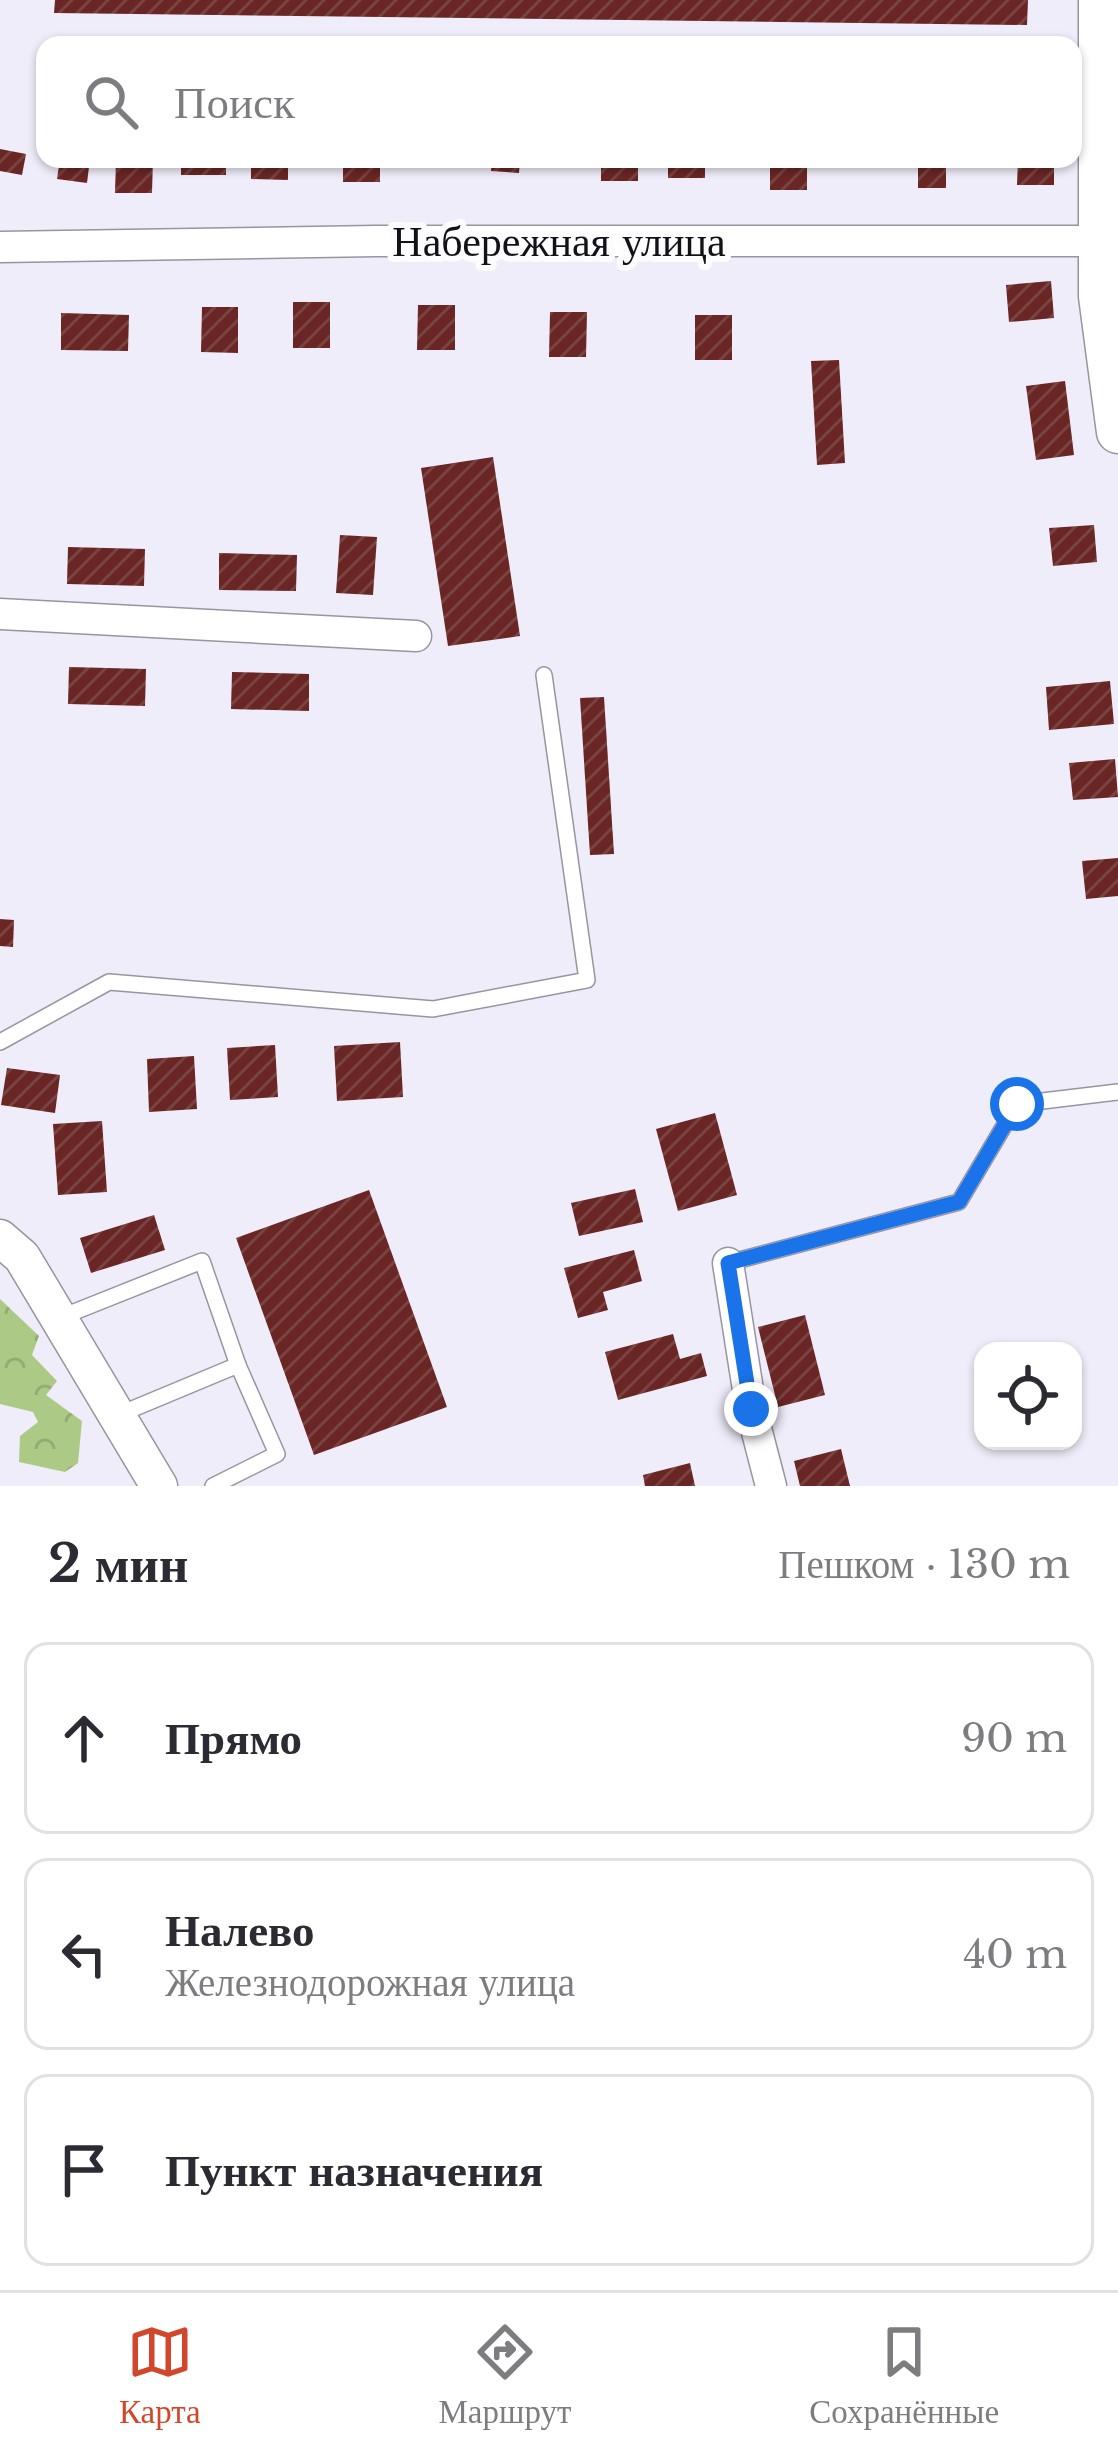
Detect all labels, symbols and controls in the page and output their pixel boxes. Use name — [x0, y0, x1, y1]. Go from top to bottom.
search box — [36, 36, 1082, 168]
icon: search — [78, 69, 144, 135]
text: Поиск — [174, 74, 295, 130]
street label: Набережная улица — [392, 215, 726, 267]
route start — [990, 1077, 1044, 1131]
map controls — [974, 1342, 1082, 1450]
button: locate — [974, 1342, 1082, 1450]
route end — [724, 1382, 778, 1436]
text: 2 мин — [48, 1533, 188, 1596]
text: Пешком · 130 m — [778, 1540, 1070, 1589]
icon: ahead — [51, 1705, 117, 1771]
text: Прямо — [165, 1710, 302, 1766]
text: 90 m — [961, 1714, 1067, 1763]
text: Налево — [165, 1902, 315, 1958]
icon: left — [51, 1921, 117, 1987]
text: 40 m — [963, 1930, 1067, 1979]
text: Железнодорожная улица — [165, 1958, 575, 2007]
icon: arrive — [51, 2137, 117, 2203]
text: Пункт назначения — [165, 2142, 543, 2198]
tab: Карта — [119, 2319, 201, 2432]
tab: Маршрут — [439, 2319, 571, 2432]
tab: Сохранённые — [809, 2319, 999, 2432]

